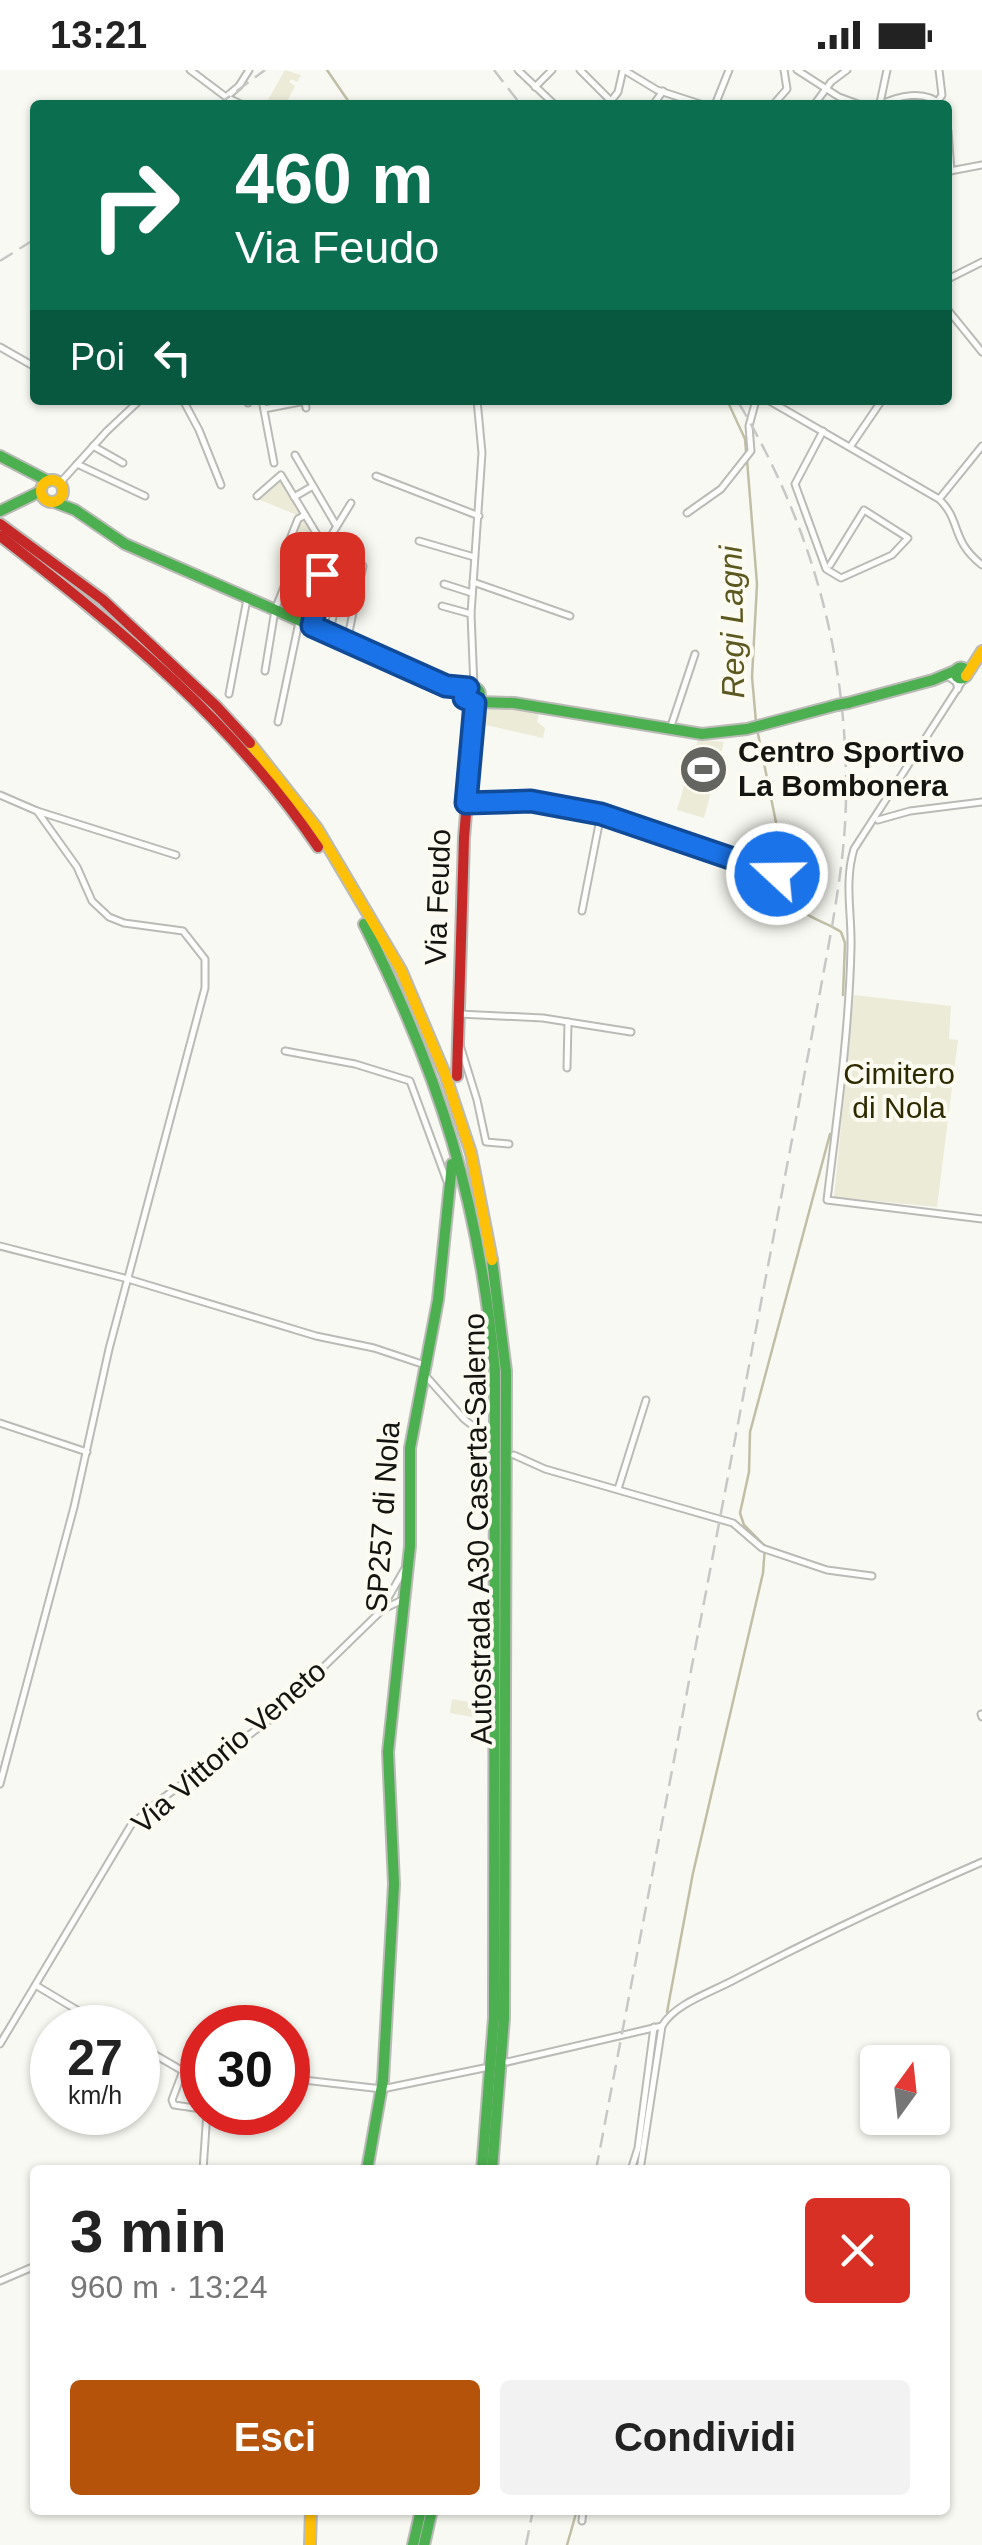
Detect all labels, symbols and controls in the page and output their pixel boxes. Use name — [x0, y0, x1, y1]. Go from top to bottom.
text: 13:21 — [50, 14, 147, 56]
icon: right — [70, 140, 200, 270]
text: 460 m — [235, 140, 433, 218]
text: Via Feudo — [235, 222, 439, 273]
icon: left — [145, 330, 200, 385]
text: Poi — [70, 336, 125, 378]
pin — [280, 532, 365, 617]
water label: Regi Lagni — [713, 544, 751, 699]
icon: arrive — [295, 547, 350, 602]
place label: Centro Sportivo La Bombonera — [738, 735, 965, 802]
sports icon: Centro Sportivo La Bombonera — [677, 743, 729, 795]
position arrow — [725, 822, 829, 926]
street label: Via Feudo — [419, 828, 456, 966]
park label: Cimitero di Nola — [843, 1057, 955, 1124]
street label: Autostrada A30 Caserta-Salerno — [457, 1313, 498, 1745]
street label: SP257 di Nola — [359, 1420, 406, 1614]
street label: Via Vittorio Veneto — [125, 1654, 332, 1840]
speed limit sign: 30 — [180, 2005, 310, 2135]
text: 27 — [67, 2030, 123, 2086]
north arrow — [860, 2045, 950, 2135]
map controls — [860, 2045, 950, 2135]
text: km/h — [68, 2081, 122, 2109]
text: 3 min — [70, 2198, 227, 2265]
button: close — [805, 2198, 910, 2303]
text: 960 m · 13:24 — [70, 2269, 267, 2305]
button: Esci — [70, 2380, 480, 2495]
button: Condividi — [500, 2380, 910, 2495]

